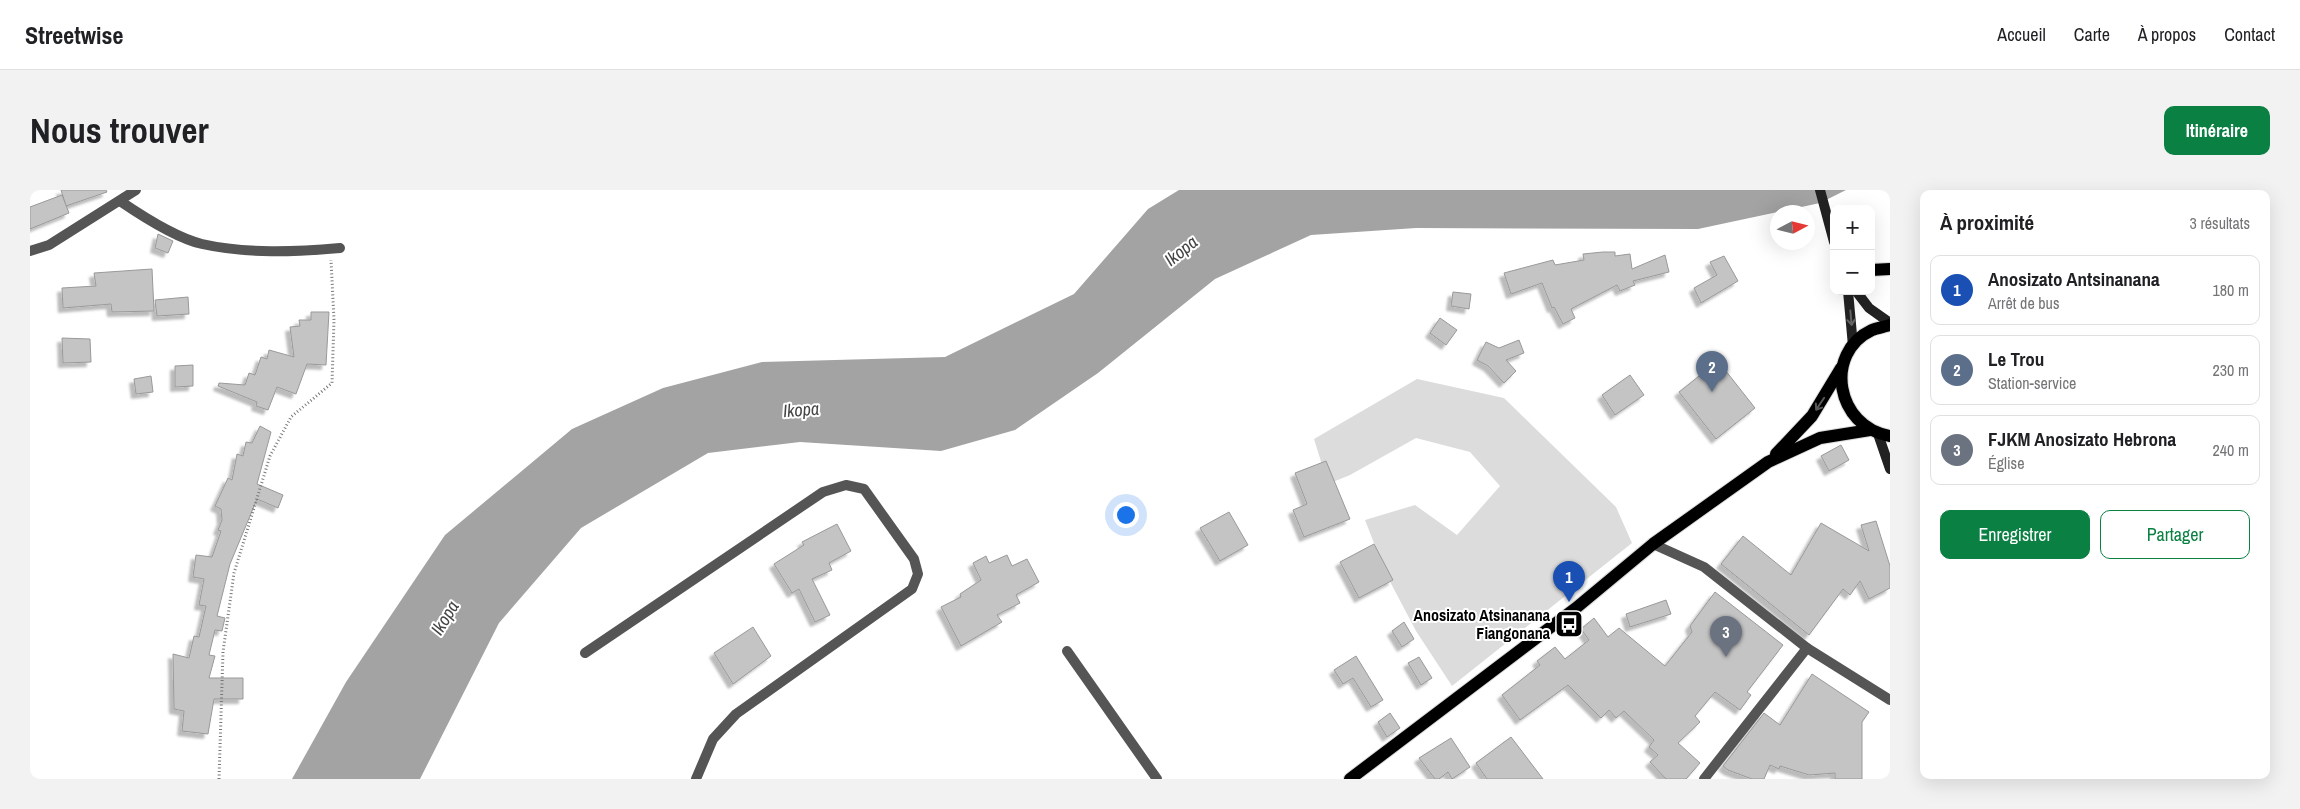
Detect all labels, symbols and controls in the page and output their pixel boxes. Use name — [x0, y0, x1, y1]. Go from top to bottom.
text: Streetwise — [25, 19, 123, 51]
text: Accueil — [1997, 22, 2046, 47]
text: Carte — [2074, 22, 2110, 47]
text: À propos — [2138, 22, 2196, 47]
text: Contact — [2224, 22, 2275, 47]
button: Itinéraire — [2164, 106, 2270, 155]
text: Nous trouver — [30, 107, 209, 154]
north arrow — [1770, 205, 1815, 250]
map controls — [1830, 205, 1875, 295]
button: + — [1830, 205, 1875, 250]
text: À proximité — [1940, 208, 2034, 237]
text: 3 résultats — [2189, 212, 2250, 234]
water label: Ikopa — [1159, 230, 1203, 272]
button: − — [1830, 250, 1875, 295]
text: Anosizato Antsinanana — [1988, 266, 2160, 292]
text: 1 — [1953, 279, 1961, 301]
text: 180 m — [2213, 279, 2249, 301]
text: Arrêt de bus — [1988, 292, 2059, 314]
one-way arrow — [1846, 310, 1856, 326]
text: Le Trou — [1988, 346, 2044, 372]
pin: 2 — [1696, 351, 1728, 392]
text: 2 — [1953, 359, 1961, 381]
text: 230 m — [2213, 359, 2249, 381]
text: Station-service — [1988, 372, 2076, 394]
water label: Ikopa — [782, 396, 820, 423]
one-way arrow — [1815, 397, 1825, 411]
text: FJKM Anosizato Hebrona — [1988, 426, 2176, 452]
text: 3 — [1953, 439, 1961, 461]
text: 240 m — [2213, 439, 2249, 461]
text: Église — [1988, 452, 2024, 474]
your location — [1113, 502, 1139, 528]
button: Enregistrer — [1940, 510, 2090, 559]
button: Partager — [2100, 510, 2250, 559]
pin: 1 — [1553, 561, 1585, 602]
water label: Ikopa — [425, 596, 465, 640]
place label: Anosizato Atsinanana Fiangonana — [1413, 604, 1551, 644]
bus stop icon: Anosizato Atsinanana Fiangonana — [1554, 609, 1584, 639]
pin: 3 — [1710, 616, 1742, 657]

